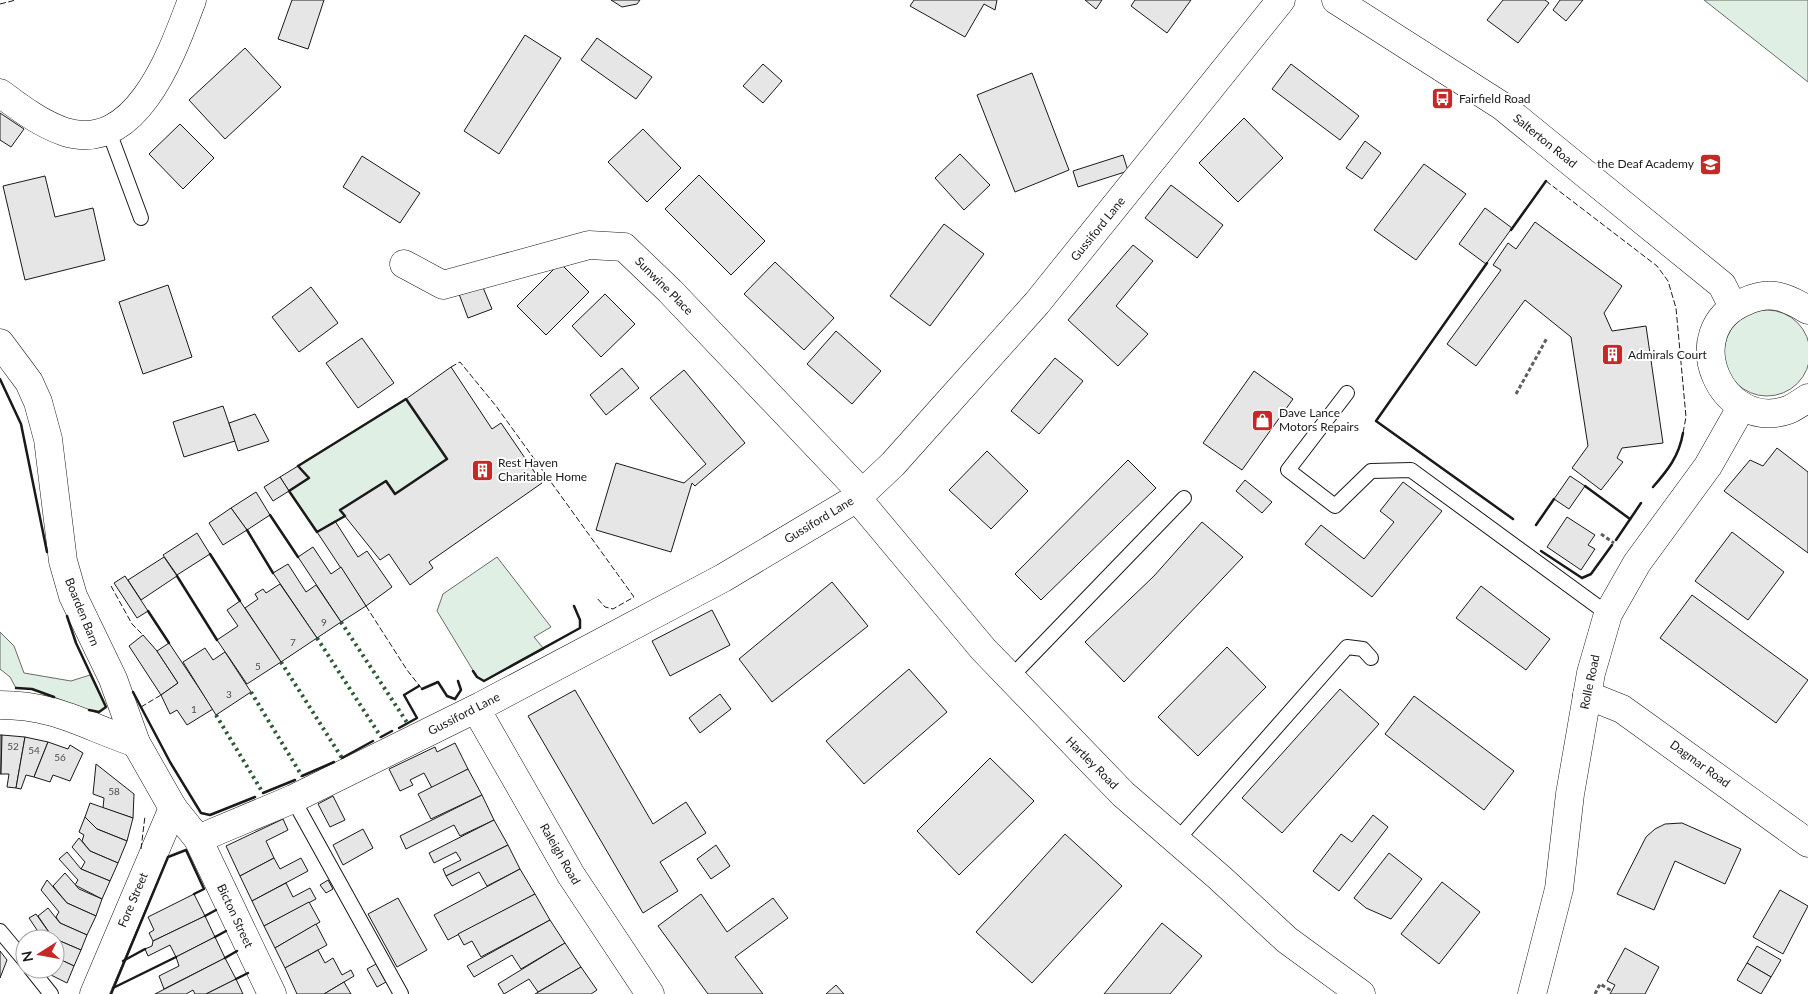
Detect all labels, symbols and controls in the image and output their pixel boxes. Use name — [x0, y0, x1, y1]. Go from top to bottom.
bus stop icon: Fairfield Road — [1431, 87, 1455, 111]
place label: Fairfield Road — [1459, 91, 1531, 106]
street label: Salterton Road — [1510, 110, 1580, 171]
school or university icon: the Deaf Academy — [1698, 152, 1722, 176]
place label: the Deaf Academy — [1597, 156, 1695, 171]
street label: Gussiford Lane — [1067, 193, 1128, 264]
street label: Sunwine Place — [632, 253, 697, 318]
building icon: Admirals Court — [1600, 343, 1624, 367]
place label: Admirals Court — [1628, 347, 1708, 362]
place label: Dave Lance Motors Repairs — [1279, 405, 1359, 434]
shop icon: Dave Lance Motors Repairs — [1251, 408, 1275, 432]
place label: Rest Haven Charitable Home — [498, 455, 587, 484]
building icon: Rest Haven Charitable Home — [470, 458, 494, 482]
street label: Gussiford Lane — [781, 493, 856, 546]
street label: Boarden Barn — [62, 576, 103, 648]
house number: 9 — [321, 616, 327, 628]
house number: 7 — [290, 636, 296, 648]
street label: Rolle Road — [1576, 653, 1603, 711]
house number: 5 — [255, 660, 261, 672]
house number: 3 — [226, 688, 232, 700]
street label: Gussiford Lane — [425, 689, 502, 738]
house number: 1 — [191, 703, 197, 715]
street label: Hartley Road — [1063, 733, 1122, 792]
street label: Dagmar Road — [1667, 737, 1733, 790]
house number: 52 — [7, 740, 19, 752]
house number: 54 — [28, 744, 40, 756]
house number: 56 — [54, 751, 66, 763]
house number: 58 — [108, 785, 120, 797]
street label: Raleigh Road — [537, 821, 584, 887]
street label: Fore Street — [114, 869, 151, 930]
street label: Bicton Street — [214, 881, 257, 951]
north arrow — [15, 929, 65, 979]
text: N — [17, 950, 36, 963]

